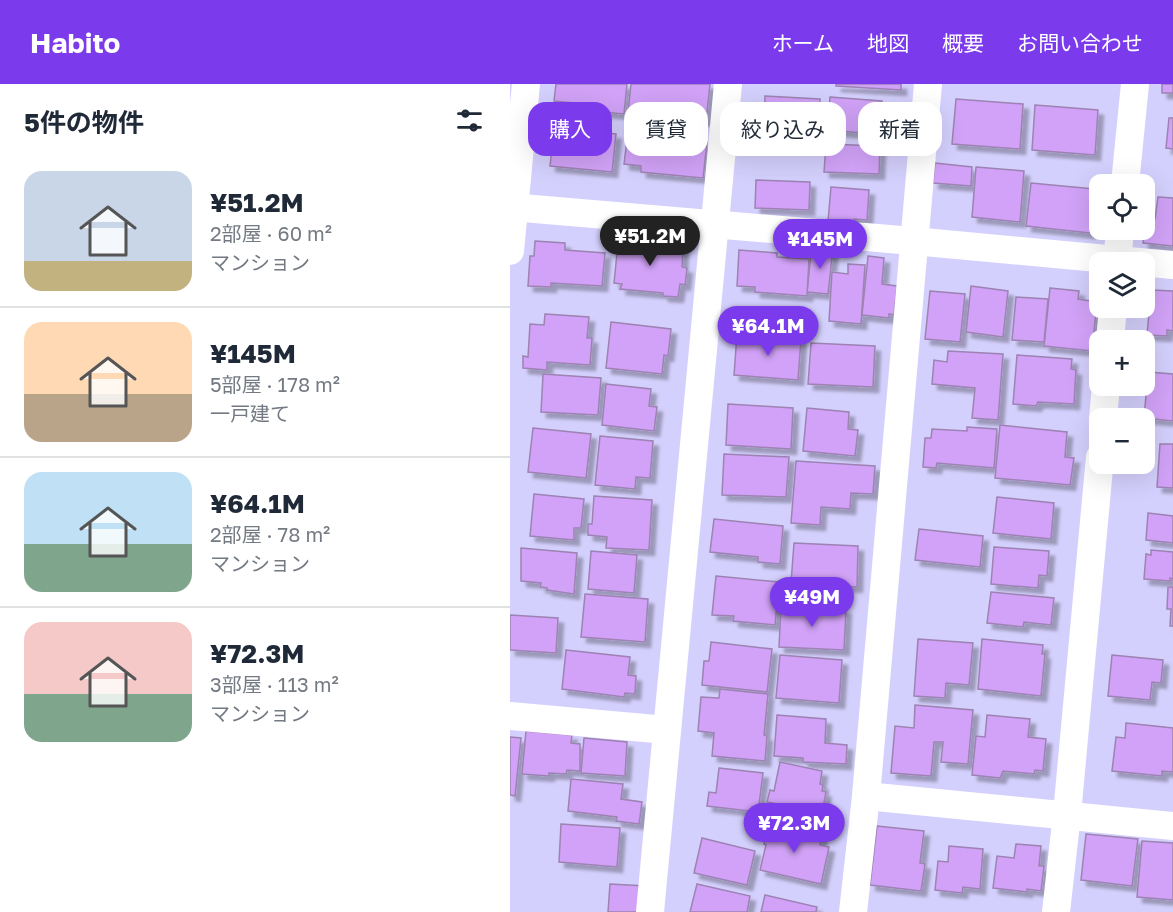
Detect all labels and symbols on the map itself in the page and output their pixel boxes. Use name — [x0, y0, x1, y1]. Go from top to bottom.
pin: ¥51.2M — [601, 216, 699, 267]
pin: ¥145M — [778, 219, 862, 270]
pin: ¥64.1M — [719, 306, 817, 357]
pin: ¥49M — [776, 577, 848, 628]
pin: ¥72.3M — [745, 803, 843, 854]

